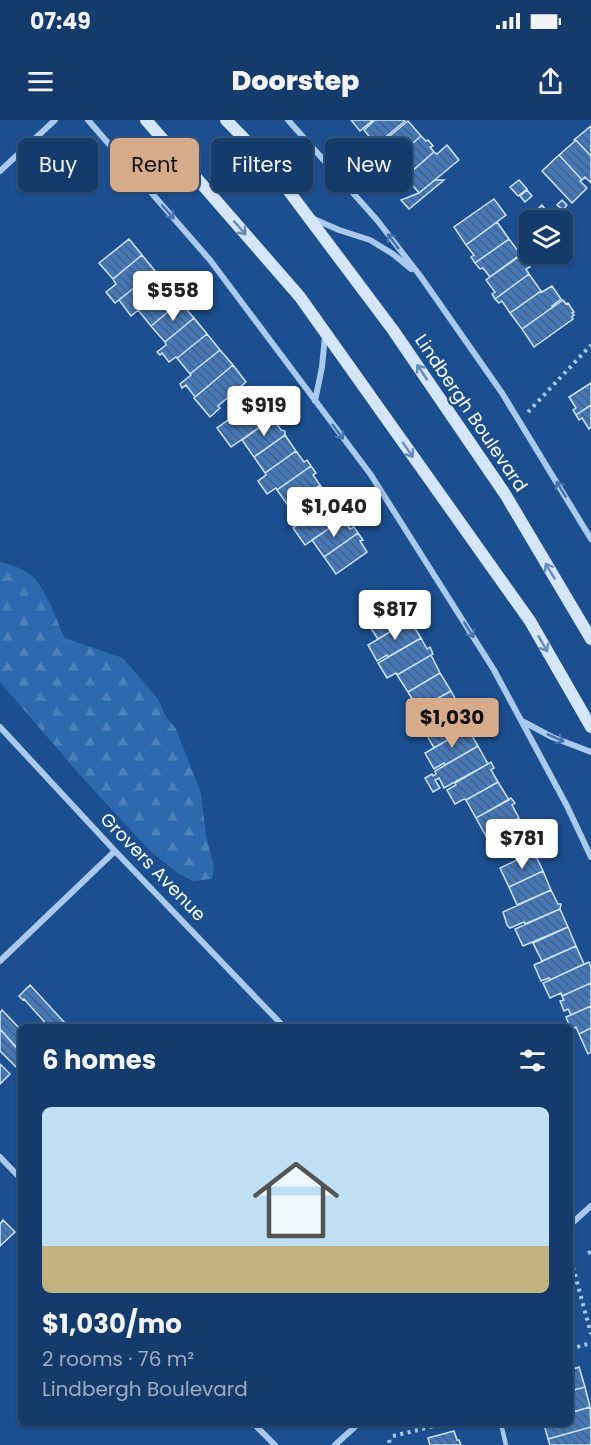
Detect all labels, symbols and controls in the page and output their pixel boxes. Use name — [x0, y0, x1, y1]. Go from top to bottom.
text: 07:49 — [30, 6, 91, 37]
text: Doorstep — [232, 62, 359, 99]
icon: menu — [24, 65, 57, 98]
icon: share — [534, 65, 567, 98]
chip: Buy — [18, 138, 98, 192]
chip: Rent — [110, 138, 199, 192]
chip: Filters — [211, 138, 313, 192]
chip: New — [325, 138, 412, 192]
one-way arrow — [161, 204, 175, 219]
map controls — [519, 210, 573, 264]
button: layers — [519, 210, 573, 264]
one-way arrow — [233, 220, 247, 235]
one-way arrow — [386, 233, 399, 249]
pin: $558 — [137, 271, 209, 322]
text: $558 — [147, 276, 199, 304]
street label: Lindbergh Boulevard — [409, 329, 534, 496]
one-way arrow — [416, 364, 428, 380]
pin: $919 — [228, 386, 300, 437]
text: $919 — [241, 391, 287, 419]
one-way arrow — [332, 424, 345, 440]
one-way arrow — [402, 441, 414, 457]
one-way arrow — [554, 481, 566, 498]
pin: $1,040 — [285, 487, 383, 538]
text: $1,040 — [301, 492, 367, 520]
one-way arrow — [544, 563, 556, 580]
pin: $817 — [359, 590, 431, 641]
text: $817 — [373, 595, 417, 623]
one-way arrow — [463, 621, 475, 638]
one-way arrow — [538, 635, 550, 652]
pin: $1,030 — [403, 698, 501, 749]
text: $1,030 — [420, 703, 484, 731]
one-way arrow — [546, 733, 564, 744]
street label: Grovers Avenue — [95, 807, 212, 926]
pin: $781 — [486, 819, 558, 870]
text: $781 — [500, 824, 544, 852]
text: 6 homes — [42, 1042, 156, 1078]
icon: filters — [516, 1044, 549, 1077]
icon: home — [242, 1146, 350, 1254]
text: $1,030/mo — [42, 1306, 182, 1342]
text: 2 rooms · 76 m² — [42, 1345, 194, 1373]
text: Lindbergh Boulevard — [42, 1375, 248, 1403]

